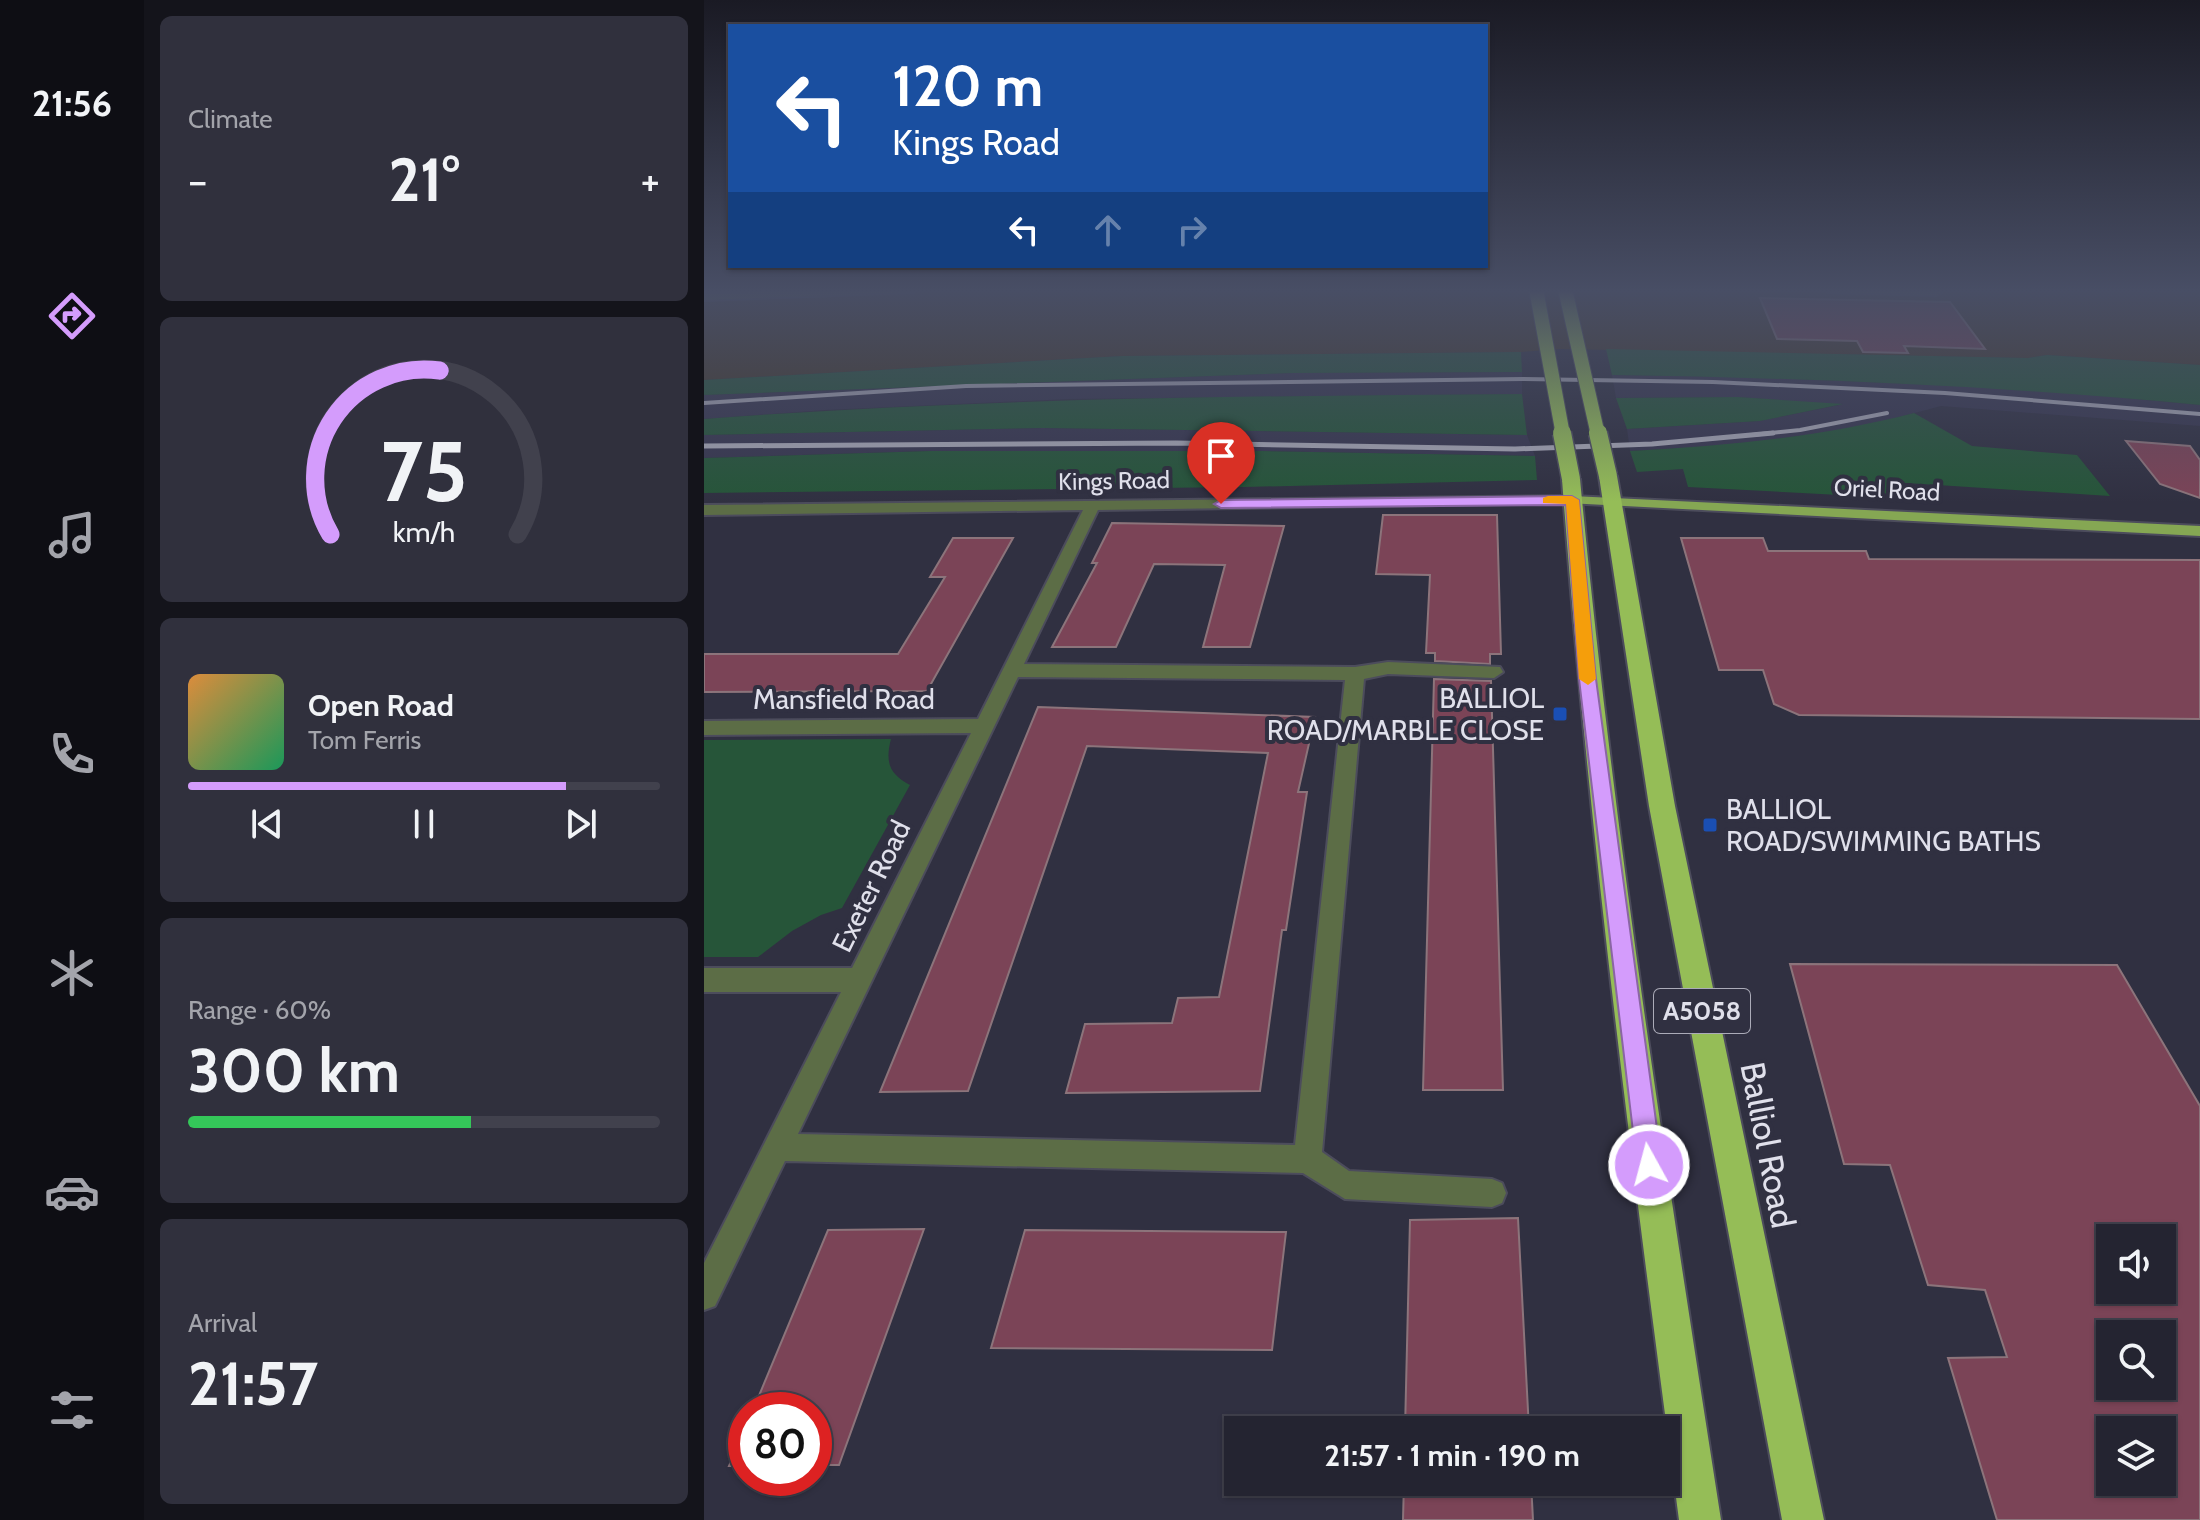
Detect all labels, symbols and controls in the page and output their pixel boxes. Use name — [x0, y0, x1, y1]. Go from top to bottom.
text: 120 m — [892, 52, 1043, 120]
icon: left — [760, 56, 864, 160]
text: 21:56 — [32, 81, 112, 125]
text: Climate — [188, 103, 273, 135]
text: Kings Road — [892, 120, 1060, 164]
text: 21° — [388, 143, 460, 216]
text: − — [188, 154, 207, 207]
text: + — [641, 154, 660, 207]
icon: left — [1002, 208, 1046, 252]
icon: ahead — [1086, 208, 1130, 252]
icon: right — [1170, 208, 1214, 252]
icon: directions — [44, 288, 100, 344]
text: 75 — [380, 421, 468, 522]
pin — [1187, 422, 1255, 504]
icon: arrive — [1199, 434, 1243, 478]
street label: Kings Road — [1058, 465, 1170, 496]
street label: Oriel Road — [1833, 472, 1941, 507]
icon: music — [44, 507, 100, 563]
text: km/h — [393, 514, 455, 549]
place label: BALLIOL ROAD/MARBLE CLOSE — [1267, 681, 1544, 747]
street label: Mansfield Road — [753, 682, 935, 716]
text: Open Road — [308, 687, 454, 724]
marker: BALLIOL ROAD/MARBLE CLOSE — [1551, 705, 1569, 723]
text: Tom Ferris — [308, 724, 421, 756]
icon: phone — [44, 726, 100, 782]
place label: BALLIOL ROAD/SWIMMING BATHS — [1726, 792, 2041, 858]
icon: previous — [245, 802, 289, 846]
icon: pause — [402, 802, 446, 846]
icon: next — [559, 802, 603, 846]
street label: Exeter Road — [825, 815, 917, 957]
marker: BALLIOL ROAD/SWIMMING BATHS — [1701, 816, 1719, 834]
icon: climate — [44, 945, 100, 1001]
road number: A5058 — [1654, 989, 1750, 1033]
text: Range · 60% — [188, 994, 331, 1026]
text: 300 km — [188, 1034, 400, 1107]
street label: Balliol Road — [1731, 1059, 1805, 1231]
position arrow — [1607, 1123, 1691, 1207]
icon: car — [44, 1164, 100, 1220]
map controls — [2096, 1224, 2176, 1496]
button: sound — [2096, 1224, 2176, 1304]
text: Arrival — [188, 1307, 257, 1339]
button: search — [2096, 1320, 2176, 1400]
text: 21:57 — [188, 1347, 318, 1420]
icon: filters — [44, 1382, 100, 1438]
speed limit sign: 80 — [728, 1392, 832, 1496]
button: layers — [2096, 1416, 2176, 1496]
text: 21:57 · 1 min · 190 m — [1324, 1437, 1580, 1474]

